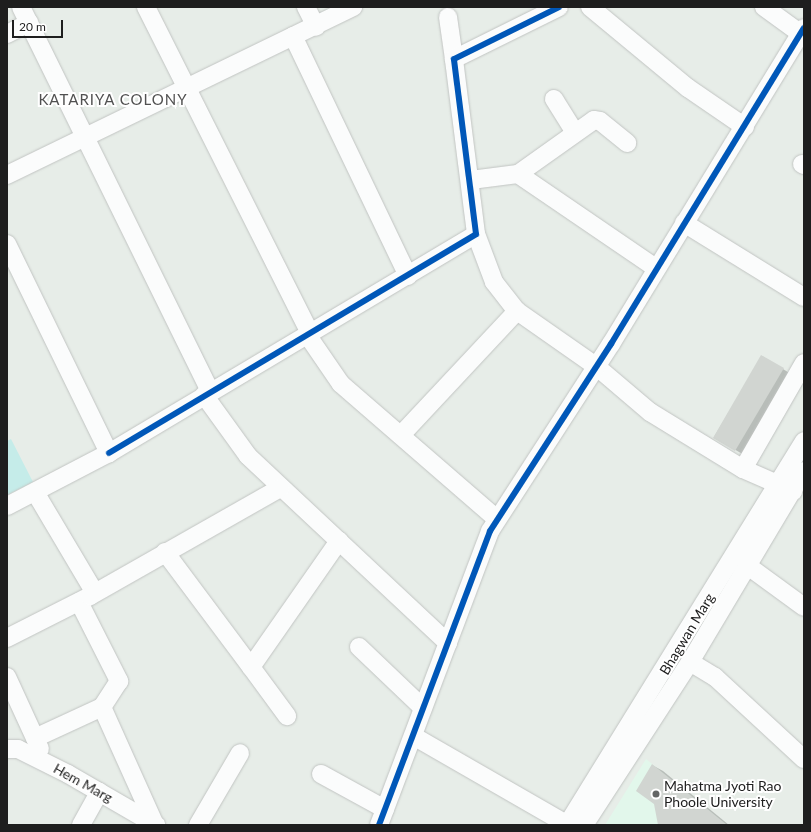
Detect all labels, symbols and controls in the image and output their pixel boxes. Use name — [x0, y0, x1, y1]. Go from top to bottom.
scale bar — [14, 12, 65, 38]
text: 20 m — [19, 19, 46, 34]
district label: KATARIYA COLONY — [38, 91, 188, 109]
street label: Bhagwan Marg — [656, 590, 718, 678]
street label: Hem Marg — [51, 760, 115, 806]
place label: Mahatma Jyoti Rao Phoole University — [664, 778, 782, 810]
marker: Mahatma Jyoti Rao Phoole University — [651, 789, 661, 799]

